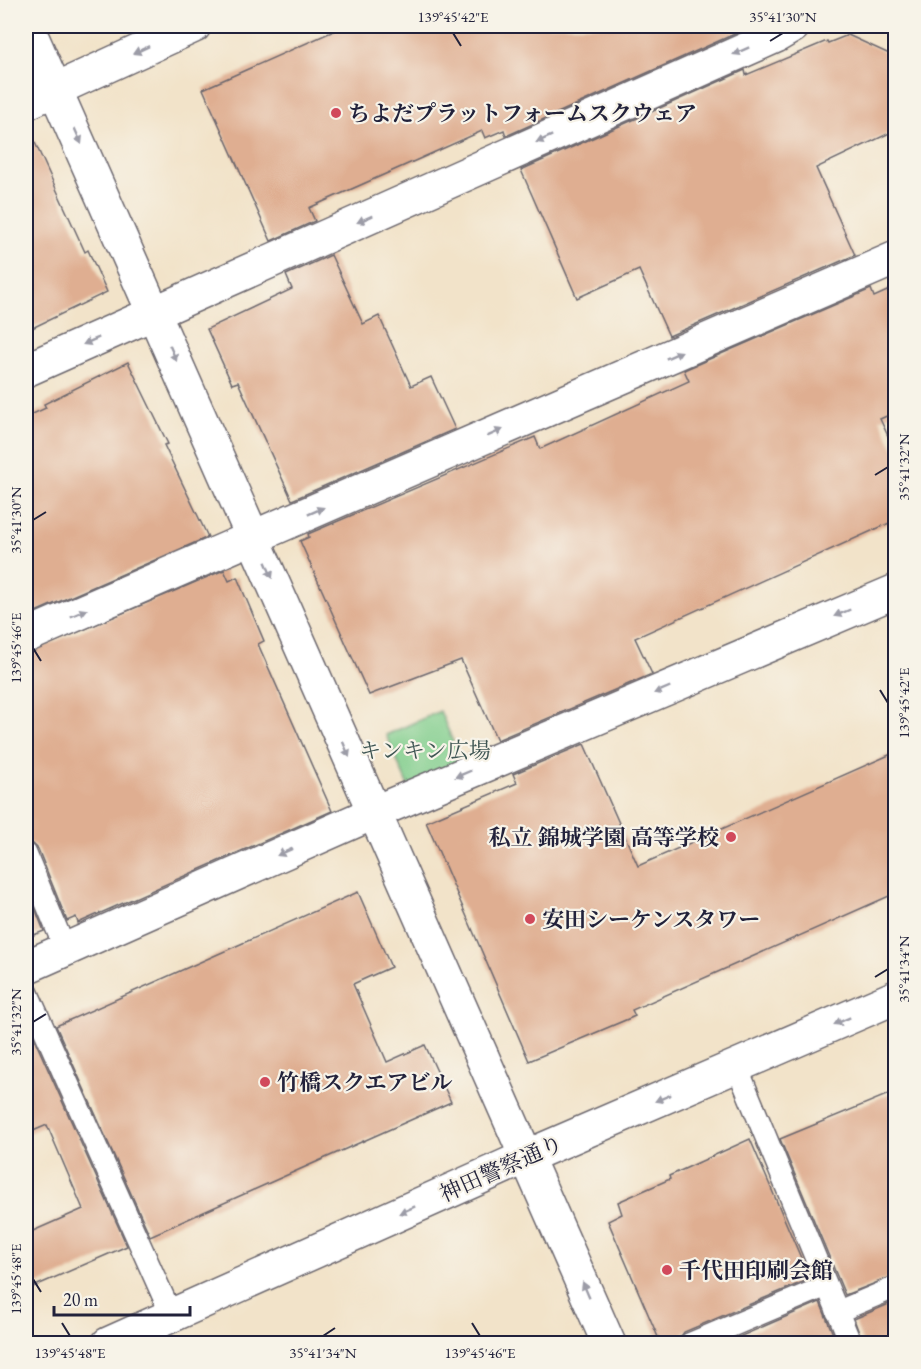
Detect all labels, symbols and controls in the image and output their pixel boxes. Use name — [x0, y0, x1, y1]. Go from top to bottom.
text: 139°45'42"E — [417, 7, 489, 26]
text: 35°41'30"N — [749, 7, 817, 26]
one-way arrow — [132, 45, 150, 55]
one-way arrow — [732, 47, 749, 56]
place label: ちよだプラットフォームスクウェア — [348, 99, 697, 128]
marker: ちよだプラットフォームスクウェア — [329, 106, 343, 120]
one-way arrow — [73, 128, 82, 145]
one-way arrow — [535, 135, 552, 144]
one-way arrow — [357, 214, 374, 223]
one-way arrow — [82, 336, 100, 346]
one-way arrow — [169, 344, 179, 362]
one-way arrow — [665, 350, 683, 360]
one-way arrow — [486, 428, 504, 437]
text: 35°41'32"N — [894, 433, 913, 501]
text: 35°41'30"N — [6, 486, 25, 554]
one-way arrow — [308, 506, 326, 516]
one-way arrow — [264, 561, 274, 579]
one-way arrow — [71, 608, 89, 618]
one-way arrow — [833, 609, 850, 618]
text: 139°45'46"E — [6, 612, 25, 684]
text: 139°45'42"E — [894, 667, 913, 739]
one-way arrow — [653, 685, 671, 695]
park label: キンキン広場 — [359, 736, 491, 765]
one-way arrow — [341, 740, 351, 758]
one-way arrow — [454, 769, 472, 779]
place label: 私立 錦城学園 高等学校 — [489, 823, 719, 852]
marker: 私立 錦城学園 高等学校 — [724, 830, 738, 844]
one-way arrow — [275, 847, 293, 857]
place label: 安田シーケンスタワー — [542, 905, 760, 934]
marker: 安田シーケンスタワー — [523, 912, 537, 926]
text: 35°41'34"N — [894, 935, 913, 1003]
text: 35°41'32"N — [6, 988, 25, 1056]
one-way arrow — [833, 1016, 851, 1026]
place label: 竹橋スクエアビル — [277, 1068, 453, 1097]
marker: 竹橋スクエアビル — [258, 1075, 272, 1089]
one-way arrow — [654, 1093, 672, 1103]
street label: 神田警察通り — [435, 1128, 567, 1209]
one-way arrow — [399, 1205, 416, 1214]
text: 139°45'48"E — [6, 1243, 25, 1315]
place label: 千代田印刷会館 — [679, 1256, 833, 1285]
marker: 千代田印刷会館 — [660, 1263, 674, 1277]
scale bar — [54, 1279, 190, 1317]
one-way arrow — [581, 1280, 591, 1298]
text: 20 m — [63, 1288, 98, 1311]
text: 139°45'48"E — [34, 1343, 106, 1362]
text: 35°41'34"N — [289, 1343, 357, 1362]
text: 139°45'46"E — [444, 1343, 516, 1362]

